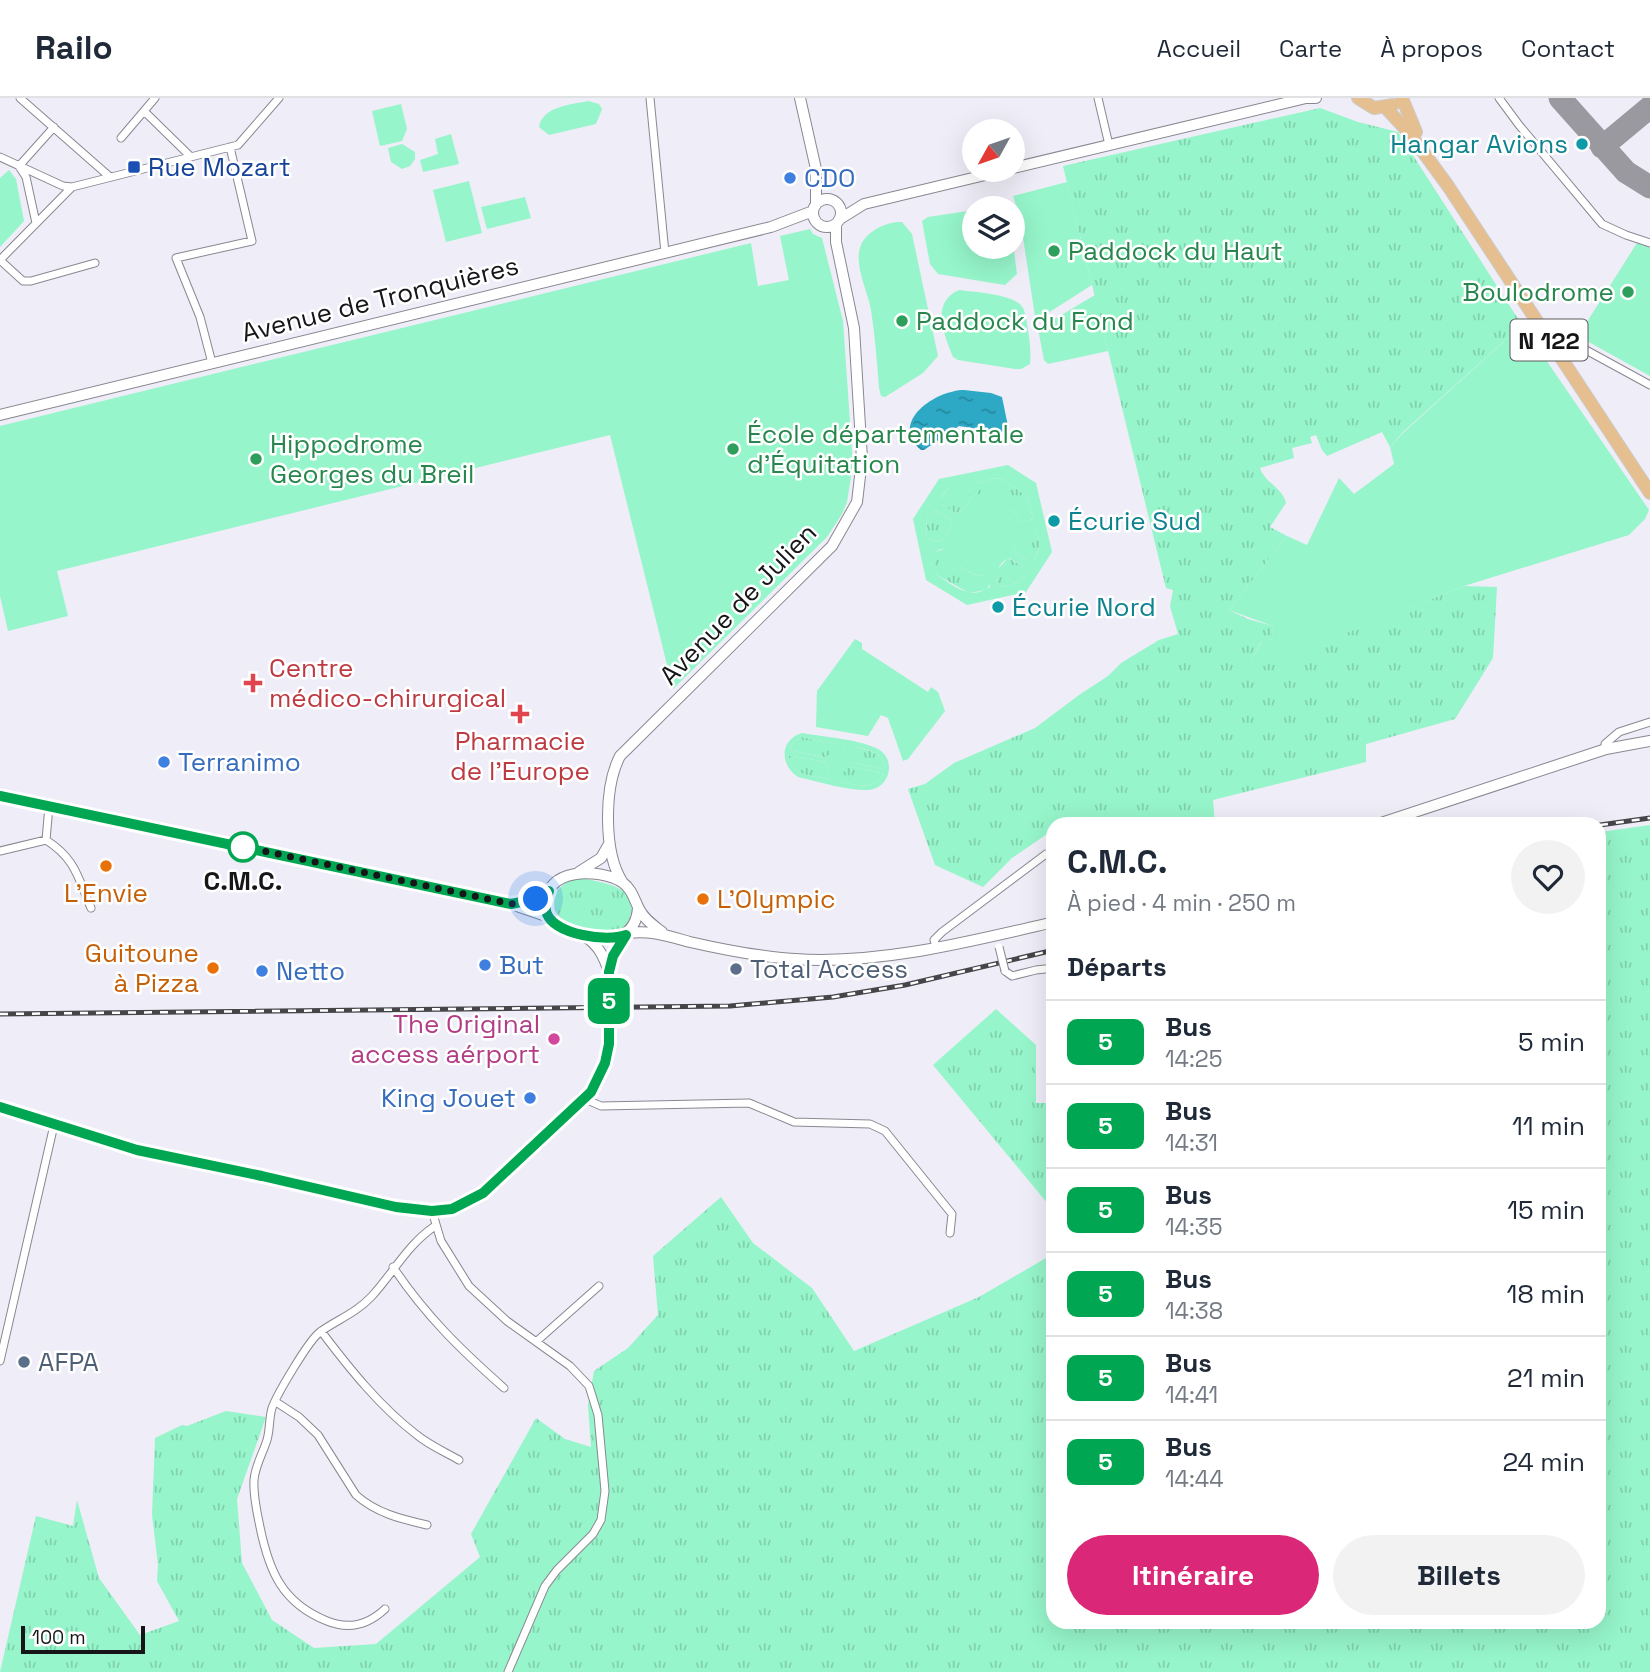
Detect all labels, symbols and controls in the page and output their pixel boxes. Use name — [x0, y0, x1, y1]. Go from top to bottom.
text: Railo — [35, 27, 113, 69]
text: Accueil — [1157, 33, 1241, 64]
text: Carte — [1279, 33, 1342, 64]
text: À propos — [1380, 33, 1483, 64]
text: Contact — [1521, 33, 1615, 64]
north arrow — [962, 119, 1026, 182]
map controls — [962, 119, 1025, 259]
place label: Hangar Avions — [1390, 127, 1568, 161]
marker: Hangar Avions — [1574, 136, 1590, 152]
place label: Rue Mozart — [148, 150, 291, 184]
marker: Rue Mozart — [126, 159, 142, 175]
place label: CDO — [804, 161, 855, 195]
marker: CDO — [782, 170, 798, 186]
button: layers — [962, 196, 1025, 259]
place label: Paddock du Haut — [1068, 234, 1283, 268]
marker: Paddock du Haut — [1046, 243, 1062, 259]
street label: Avenue de Tronquières — [238, 248, 522, 350]
place label: Boulodrome — [1462, 275, 1614, 309]
marker: Boulodrome — [1620, 284, 1636, 300]
place label: Paddock du Fond — [916, 304, 1134, 338]
marker: Paddock du Fond — [894, 313, 910, 329]
road number: N 122 — [1510, 320, 1588, 360]
place label: École départementale d'Équitation — [747, 417, 1024, 481]
place label: Hippodrome Georges du Breil — [270, 427, 474, 491]
marker: École départementale d'Équitation — [725, 441, 741, 457]
marker: Hippodrome Georges du Breil — [248, 451, 264, 467]
place label: Écurie Sud — [1068, 504, 1201, 538]
marker: Écurie Sud — [1046, 513, 1062, 529]
street label: Avenue de Julien — [652, 516, 824, 692]
place label: Écurie Nord — [1012, 590, 1156, 624]
marker: Écurie Nord — [990, 599, 1006, 615]
place label: Centre médico-chirurgical — [269, 651, 506, 715]
marker: Centre médico-chirurgical — [243, 673, 263, 693]
marker: Pharmacie de l'Europe — [512, 706, 528, 722]
place label: Pharmacie de l'Europe — [450, 724, 590, 788]
place label: Terranimo — [178, 745, 301, 779]
marker: Terranimo — [156, 754, 172, 770]
marker: C.M.C. — [228, 832, 258, 862]
button: heart — [1511, 840, 1585, 914]
text: C.M.C. — [1067, 841, 1168, 883]
marker: L'Envie — [98, 858, 114, 874]
place label: C.M.C. — [203, 864, 283, 898]
place label: L'Envie — [64, 876, 148, 910]
your location — [518, 881, 553, 916]
place label: L'Olympic — [717, 882, 835, 916]
text: À pied · 4 min · 250 m — [1067, 888, 1296, 918]
marker: L'Olympic — [695, 891, 711, 907]
place label: Guitoune à Pizza — [85, 936, 199, 1000]
place label: But — [499, 948, 544, 982]
text: Départs — [1067, 950, 1167, 984]
place label: Total Access — [750, 952, 908, 986]
place label: Netto — [276, 954, 345, 988]
marker: But — [477, 957, 493, 973]
marker: Guitoune à Pizza — [205, 960, 221, 976]
marker: Total Access — [728, 961, 744, 977]
marker: Netto — [254, 963, 270, 979]
line badge: 5 — [586, 978, 632, 1024]
text: 5 — [602, 985, 616, 1016]
place label: The Original access aérport — [350, 1007, 540, 1071]
text: Bus — [1165, 1010, 1212, 1044]
text: 5 min — [1518, 1025, 1585, 1059]
text: 5 — [1098, 1026, 1113, 1057]
marker: The Original access aérport — [546, 1031, 562, 1047]
text: 14:25 — [1165, 1044, 1222, 1074]
place label: King Jouet — [381, 1081, 516, 1115]
marker: King Jouet — [522, 1090, 538, 1106]
text: Bus — [1165, 1094, 1212, 1128]
text: 11 min — [1512, 1109, 1585, 1143]
text: 5 — [1098, 1110, 1113, 1141]
text: 14:31 — [1165, 1128, 1218, 1158]
text: Bus — [1165, 1178, 1212, 1212]
text: 15 min — [1507, 1193, 1585, 1227]
text: 5 — [1098, 1194, 1113, 1225]
text: 14:35 — [1165, 1212, 1222, 1242]
text: Bus — [1165, 1262, 1212, 1296]
text: 18 min — [1507, 1277, 1585, 1311]
text: 5 — [1098, 1278, 1113, 1309]
text: 14:38 — [1165, 1296, 1223, 1326]
place label: AFPA — [38, 1345, 99, 1379]
text: Bus — [1165, 1346, 1212, 1380]
marker: AFPA — [16, 1354, 32, 1370]
text: 21 min — [1507, 1361, 1585, 1395]
text: 5 — [1098, 1362, 1113, 1393]
text: 14:41 — [1165, 1380, 1218, 1410]
text: Bus — [1165, 1430, 1212, 1464]
text: 24 min — [1502, 1445, 1585, 1479]
text: 5 — [1098, 1446, 1113, 1477]
text: 14:44 — [1165, 1464, 1224, 1494]
button: Itinéraire — [1067, 1535, 1319, 1615]
button: Billets — [1333, 1535, 1585, 1615]
scale bar — [21, 1623, 145, 1655]
text: 100 m — [32, 1625, 86, 1650]

